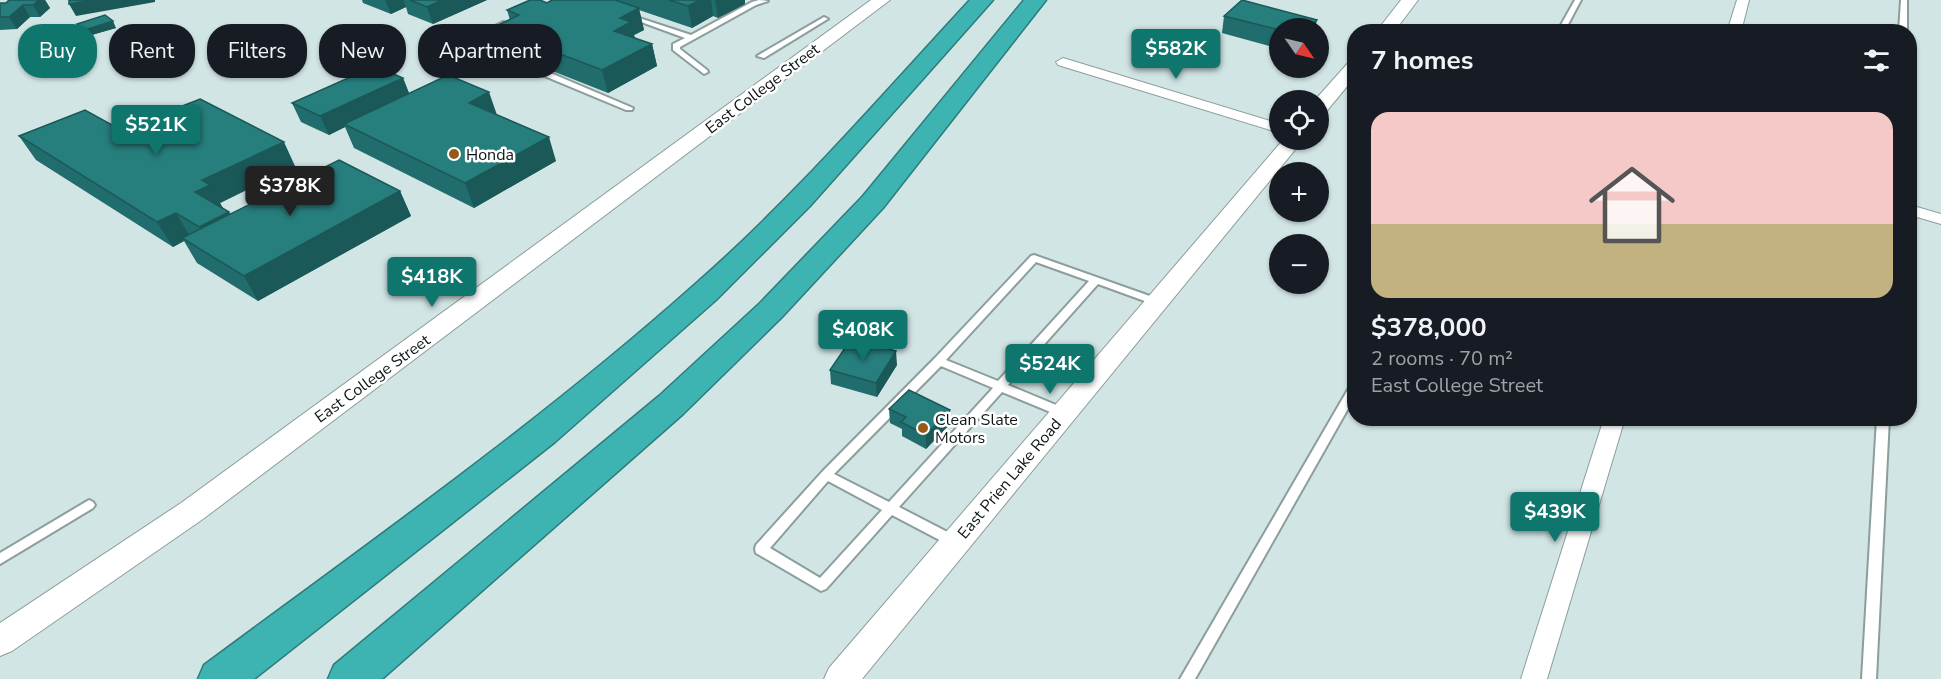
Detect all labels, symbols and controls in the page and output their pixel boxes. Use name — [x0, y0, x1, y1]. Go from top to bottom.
north arrow — [1269, 18, 1329, 78]
map controls — [1269, 18, 1329, 294]
chip: Buy — [18, 24, 97, 78]
chip: Rent — [109, 24, 195, 78]
chip: Filters — [207, 24, 307, 78]
chip: New — [319, 24, 406, 78]
chip: Apartment — [418, 24, 562, 78]
pin: $582K — [1134, 29, 1218, 80]
text: $582K — [1145, 35, 1207, 62]
street label: East College Street — [701, 38, 825, 139]
text: 7 homes — [1371, 43, 1473, 78]
icon: filters — [1860, 44, 1893, 77]
button: locate — [1269, 90, 1329, 150]
pin: $521K — [114, 105, 198, 156]
text: $521K — [125, 111, 187, 138]
place label: Honda — [466, 144, 514, 166]
marker: Honda — [447, 147, 461, 161]
icon: home — [1578, 151, 1686, 259]
button: + — [1269, 162, 1329, 222]
pin: $378K — [248, 166, 332, 217]
text: $378K — [259, 172, 321, 199]
button: − — [1269, 234, 1329, 294]
pin: $418K — [390, 257, 474, 308]
text: $418K — [401, 263, 463, 290]
pin: $408K — [821, 310, 905, 361]
text: $378,000 — [1371, 310, 1487, 345]
text: $408K — [832, 316, 894, 343]
street label: East College Street — [310, 329, 435, 428]
pin: $524K — [1008, 344, 1092, 395]
text: 2 rooms · 70 m² — [1371, 345, 1513, 372]
text: $524K — [1019, 350, 1081, 377]
text: East College Street — [1371, 372, 1543, 399]
place label: Clean Slate Motors — [935, 409, 1018, 449]
street label: East Prien Lake Road — [953, 414, 1067, 544]
marker: Clean Slate Motors — [916, 421, 930, 435]
pin: $439K — [1513, 492, 1597, 543]
text: $439K — [1524, 498, 1586, 525]

